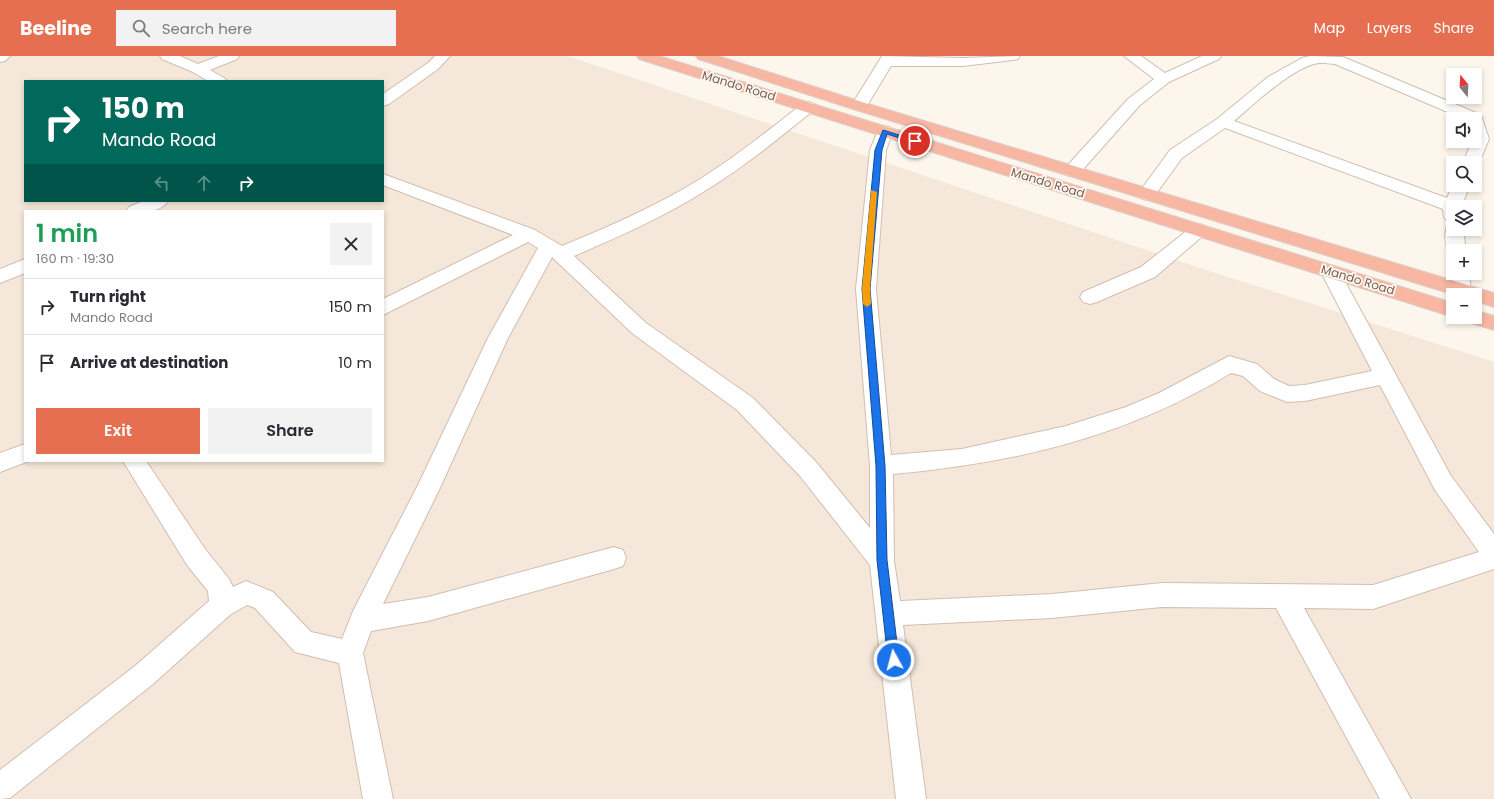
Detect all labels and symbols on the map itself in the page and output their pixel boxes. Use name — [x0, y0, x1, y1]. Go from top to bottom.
street label: Mando Road — [700, 66, 778, 105]
north arrow — [1446, 68, 1482, 104]
pin — [898, 124, 932, 158]
street label: Mando Road — [1009, 163, 1087, 202]
street label: Mando Road — [1319, 260, 1397, 299]
position arrow — [873, 639, 915, 681]

